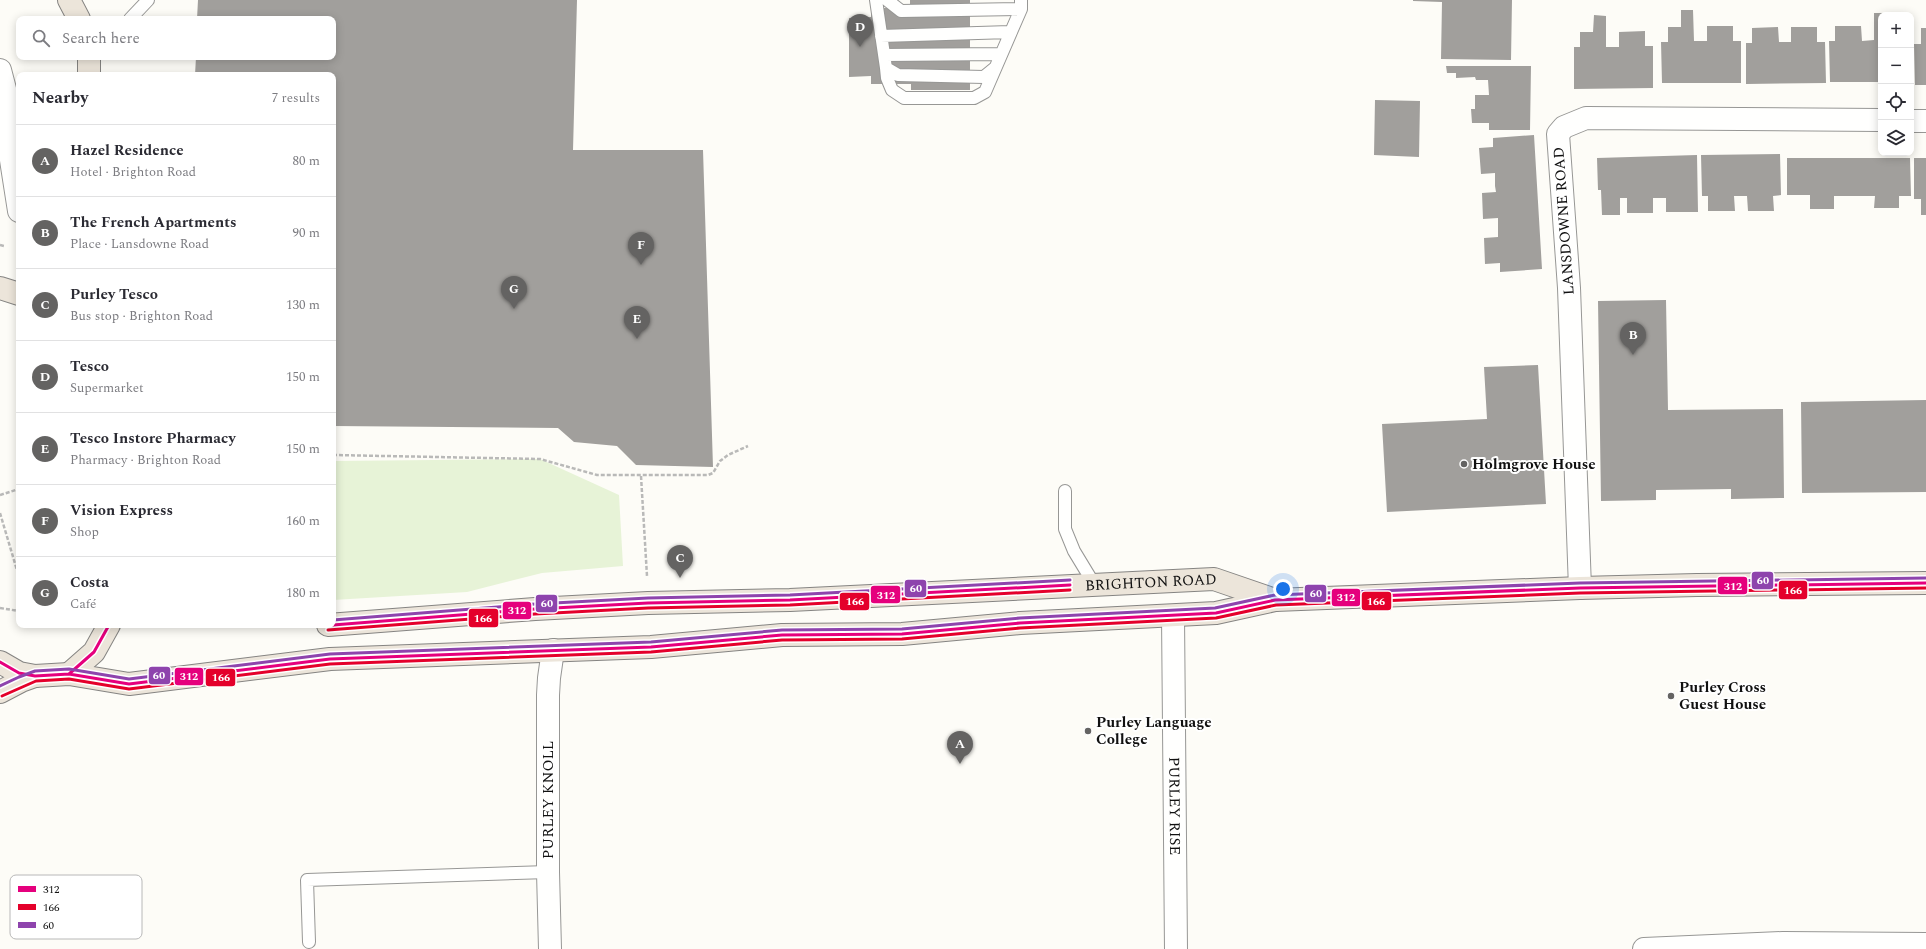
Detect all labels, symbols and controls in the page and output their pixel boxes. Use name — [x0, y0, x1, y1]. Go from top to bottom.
map controls — [1878, 12, 1914, 156]
button: + — [1878, 12, 1914, 48]
pin: D — [847, 14, 873, 47]
search box — [16, 16, 336, 60]
icon: search — [30, 27, 52, 49]
text: Search here — [62, 27, 140, 50]
button: − — [1878, 48, 1914, 84]
button: locate — [1878, 84, 1914, 120]
text: Nearby — [32, 85, 88, 111]
text: 7 results — [272, 88, 320, 108]
button: layers — [1878, 120, 1914, 156]
text: Hazel Residence — [70, 139, 184, 162]
street label: LANSDOWNE ROAD — [1547, 146, 1581, 296]
text: A — [40, 151, 50, 171]
text: 80 m — [293, 151, 320, 171]
text: Hotel · Brighton Road — [70, 162, 196, 182]
text: The French Apartments — [70, 211, 237, 234]
text: B — [40, 223, 50, 243]
text: 90 m — [293, 223, 320, 243]
pin: F — [628, 232, 654, 265]
text: Place · Lansdowne Road — [70, 234, 209, 254]
pin: G — [501, 276, 527, 309]
text: Purley Tesco — [70, 283, 158, 306]
text: C — [40, 295, 50, 315]
text: 130 m — [286, 295, 320, 315]
text: Bus stop · Brighton Road — [70, 306, 213, 326]
pin: E — [624, 306, 650, 339]
pin: B — [1620, 322, 1646, 355]
text: Tesco — [70, 355, 109, 378]
text: D — [40, 367, 50, 387]
text: 150 m — [286, 367, 320, 387]
text: Supermarket — [70, 378, 144, 398]
text: Tesco Instore Pharmacy — [70, 427, 236, 450]
text: E — [41, 439, 49, 459]
text: 150 m — [286, 439, 320, 459]
text: Pharmacy · Brighton Road — [70, 450, 221, 470]
place label: Holmgrove House — [1472, 453, 1596, 476]
marker: Holmgrove House — [1459, 459, 1469, 469]
text: Vision Express — [70, 499, 173, 522]
text: F — [41, 511, 49, 531]
text: 160 m — [286, 511, 320, 531]
text: Shop — [70, 522, 99, 542]
pin: C — [667, 545, 693, 578]
street label: BRIGHTON ROAD — [1084, 567, 1217, 597]
text: Costa — [70, 571, 109, 594]
line badge: 60 — [1751, 571, 1774, 590]
text: 60 — [1757, 572, 1769, 589]
line badge: 312 — [1717, 576, 1748, 595]
text: 312 — [1724, 578, 1742, 595]
line badge: 60 — [904, 579, 927, 598]
your location — [1273, 579, 1293, 599]
text: 60 — [910, 580, 922, 597]
line badge: 166 — [1778, 580, 1808, 600]
text: 166 — [1784, 582, 1802, 599]
text: G — [40, 583, 50, 603]
text: 180 m — [286, 583, 320, 603]
line badge: 60 — [1304, 584, 1327, 603]
line badge: 312 — [870, 585, 901, 604]
text: 60 — [1310, 585, 1322, 602]
text: 312 — [877, 587, 895, 604]
line badge: 312 — [1331, 588, 1361, 607]
text: 312 — [1337, 589, 1355, 606]
line badge: 166 — [1361, 591, 1392, 611]
line badge: 166 — [839, 592, 870, 611]
text: 166 — [846, 593, 864, 610]
text: 166 — [1367, 593, 1385, 610]
text: Café — [70, 594, 96, 614]
line badge: 60 — [535, 594, 558, 613]
text: 60 — [541, 595, 553, 612]
line badge: 312 — [502, 601, 532, 620]
text: 312 — [508, 602, 526, 619]
line badge: 166 — [468, 608, 499, 628]
text: 166 — [474, 610, 492, 627]
line badge: 60 — [148, 666, 171, 685]
text: 60 — [153, 667, 165, 684]
line badge: 312 — [174, 667, 204, 686]
text: 312 — [180, 668, 198, 685]
line badge: 166 — [205, 668, 236, 687]
text: 166 — [212, 669, 230, 686]
place label: Purley Cross Guest House — [1679, 676, 1766, 716]
marker: Purley Cross Guest House — [1666, 691, 1676, 701]
place label: Purley Language College — [1096, 711, 1212, 751]
marker: Purley Language College — [1083, 726, 1093, 736]
pin: A — [947, 731, 973, 764]
street label: PURLEY KNOLL — [537, 741, 560, 859]
street label: PURLEY RISE — [1163, 757, 1187, 855]
legend — [10, 875, 142, 939]
text: 312 — [43, 881, 60, 898]
text: 166 — [43, 899, 60, 916]
text: 60 — [43, 917, 54, 934]

